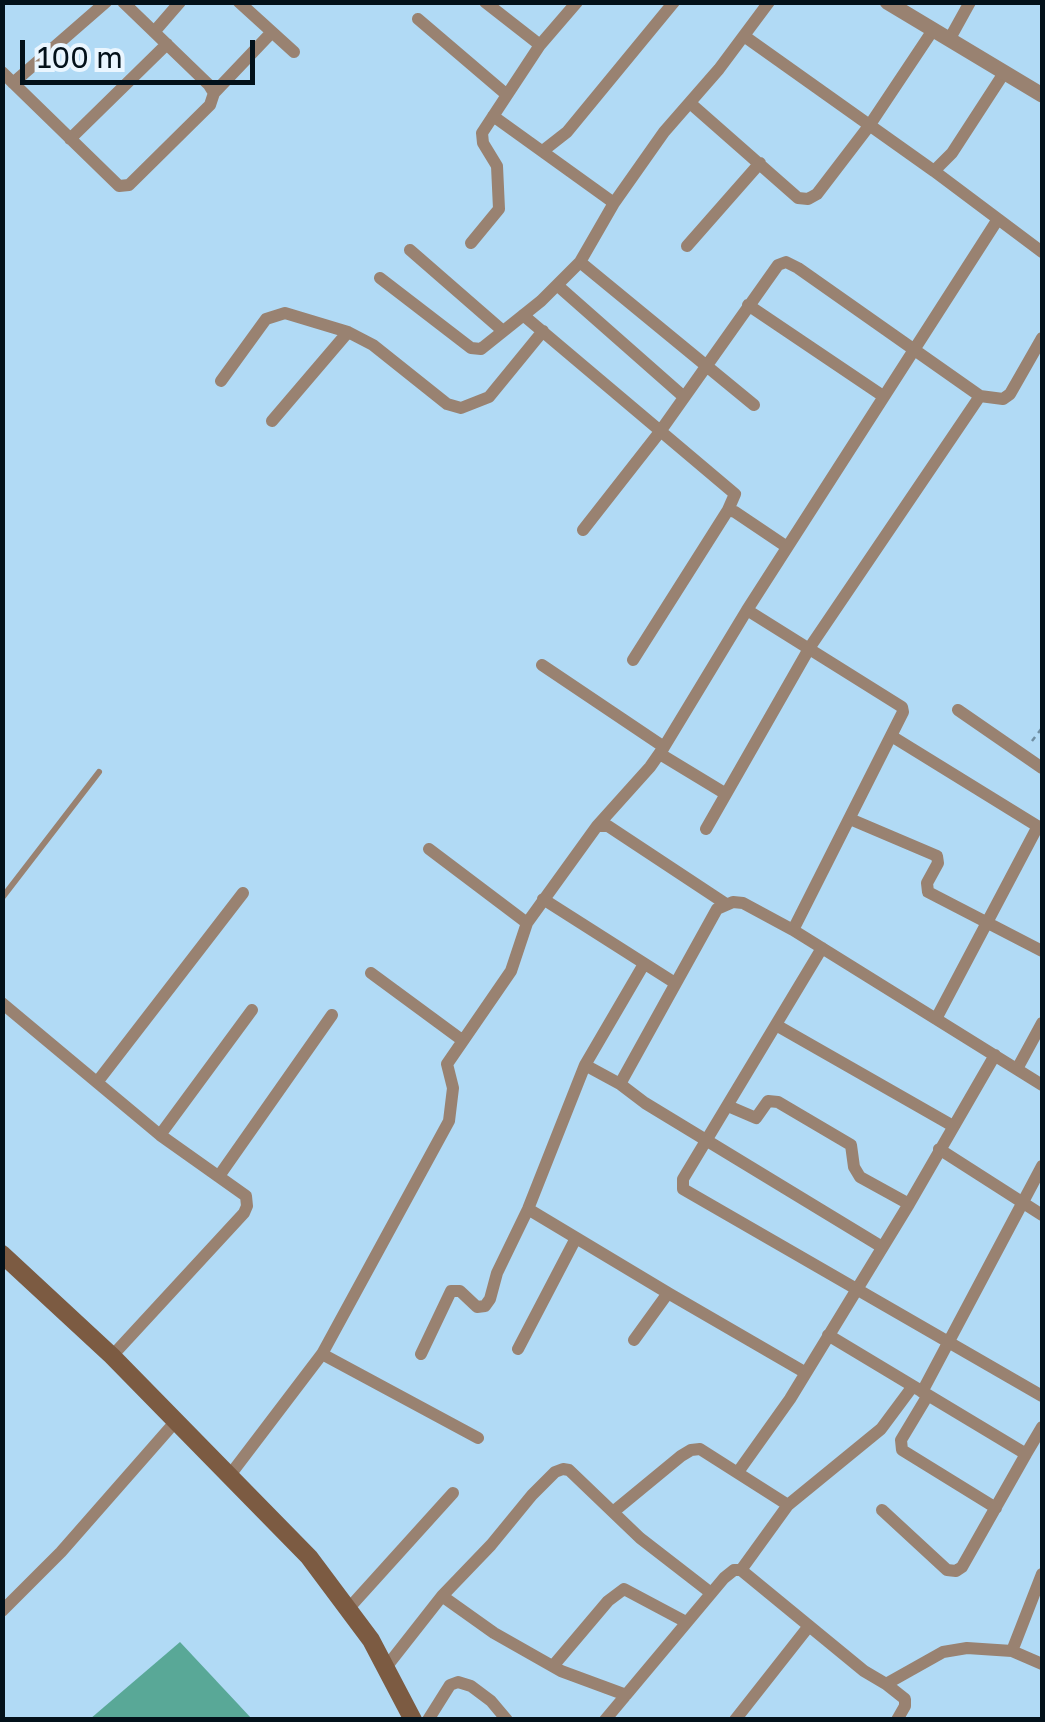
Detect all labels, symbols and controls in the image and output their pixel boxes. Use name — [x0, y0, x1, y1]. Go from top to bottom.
scale bar — [25, 20, 260, 82]
text: 100 m — [37, 39, 123, 75]

